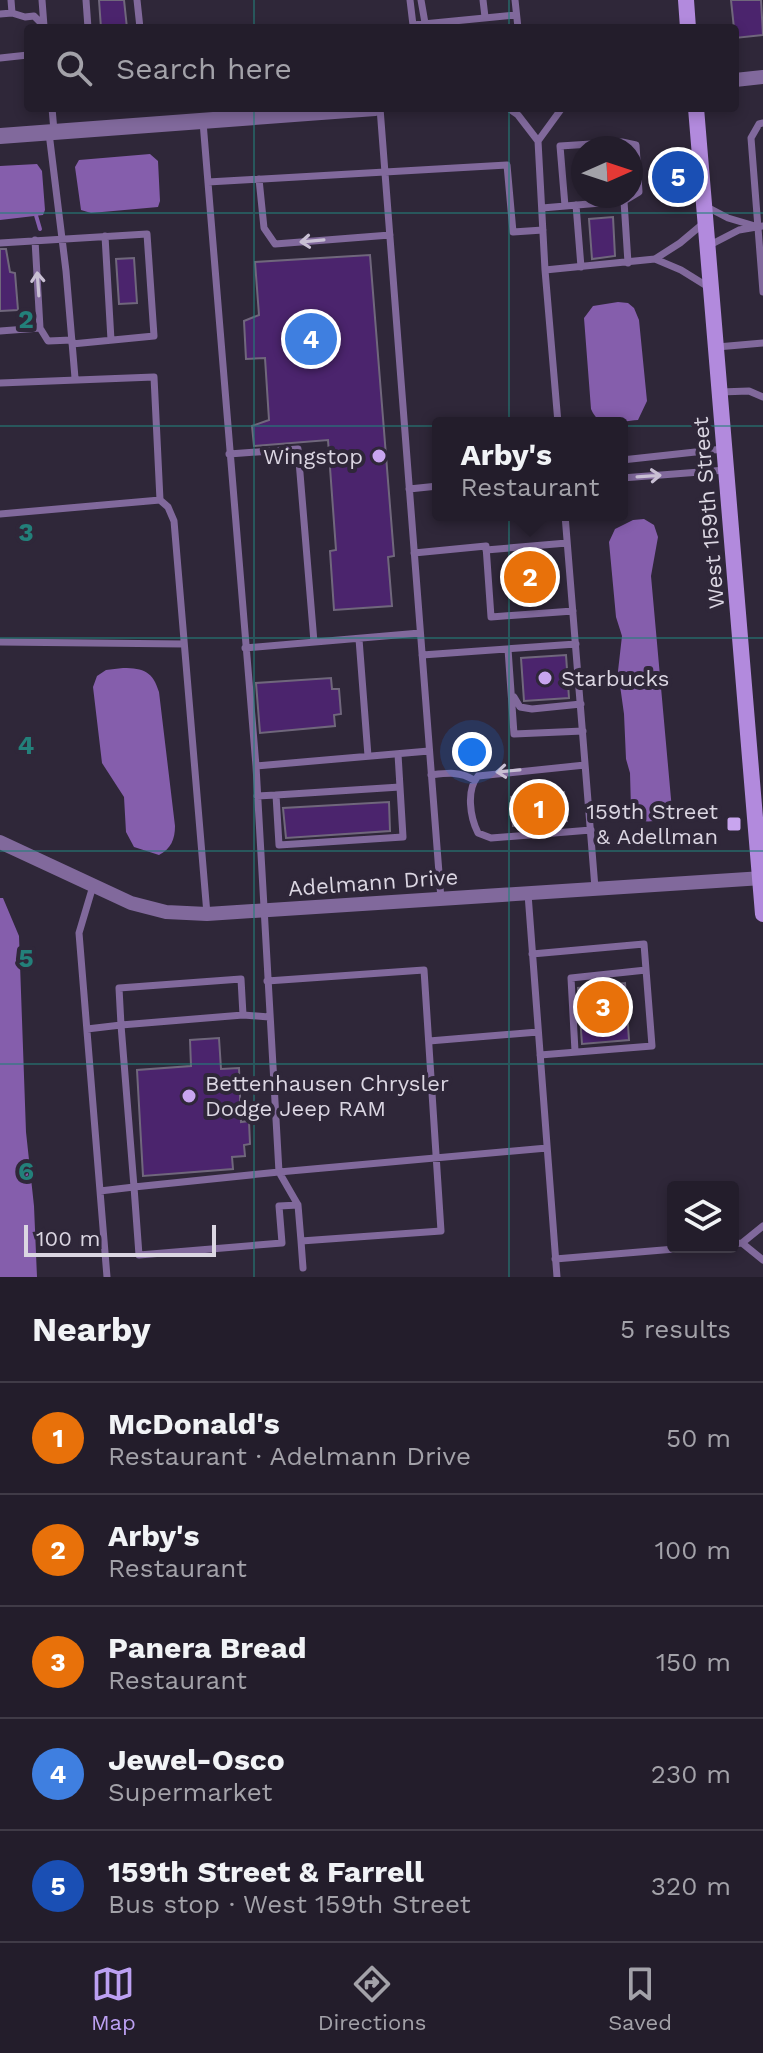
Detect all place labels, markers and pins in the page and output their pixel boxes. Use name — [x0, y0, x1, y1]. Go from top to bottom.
pin: 5 — [652, 147, 704, 207]
pin: 4 — [285, 309, 337, 369]
place label: Wingstop — [263, 444, 363, 469]
marker: Wingstop — [370, 447, 388, 465]
pin: 2 — [504, 547, 556, 607]
place label: Starbucks — [561, 666, 669, 691]
marker: Starbucks — [536, 669, 554, 687]
pin: 1 — [513, 779, 565, 839]
place label: 159th Street & Adellman — [586, 799, 718, 849]
marker: 159th Street & Adellman — [725, 815, 743, 833]
pin: 3 — [577, 977, 629, 1037]
place label: Bettenhausen Chrysler Dodge Jeep RAM — [205, 1071, 449, 1121]
marker: Bettenhausen Chrysler Dodge Jeep RAM — [180, 1087, 198, 1105]

